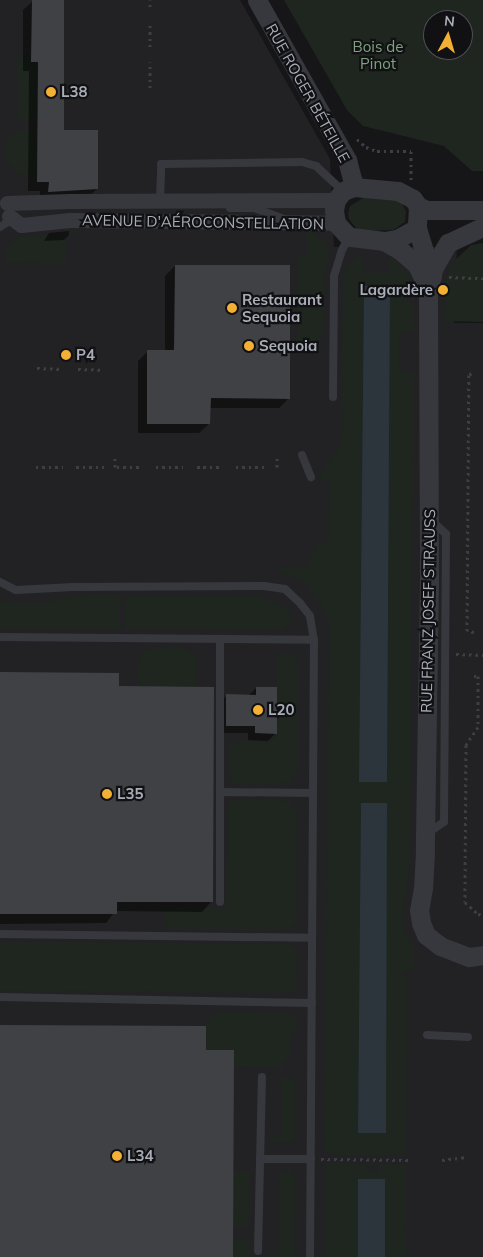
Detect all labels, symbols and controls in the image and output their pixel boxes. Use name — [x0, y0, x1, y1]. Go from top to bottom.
north arrow — [423, 10, 473, 60]
text: N — [443, 12, 456, 31]
street label: RUE ROGER BÉTEILLE — [262, 21, 354, 165]
park label: Bois de Pinot — [353, 37, 403, 72]
place label: L38 — [61, 83, 87, 101]
marker: L38 — [45, 86, 57, 98]
street label: AVENUE D'AÉROCONSTELLATION — [82, 211, 324, 233]
place label: Lagardère — [359, 281, 433, 299]
marker: Lagardère — [437, 284, 449, 296]
place label: Restaurant Sequoia — [242, 290, 322, 325]
marker: Restaurant Sequoia — [226, 302, 238, 314]
place label: Sequoia — [259, 337, 317, 355]
marker: Sequoia — [243, 340, 255, 352]
place label: P4 — [76, 346, 95, 364]
marker: P4 — [60, 349, 72, 361]
street label: RUE FRANZ JOSEF STRAUSS — [417, 509, 439, 713]
place label: L20 — [268, 701, 294, 719]
marker: L20 — [252, 704, 264, 716]
place label: L35 — [117, 785, 143, 803]
marker: L35 — [101, 788, 113, 800]
place label: L34 — [127, 1147, 153, 1165]
marker: L34 — [111, 1150, 123, 1162]

